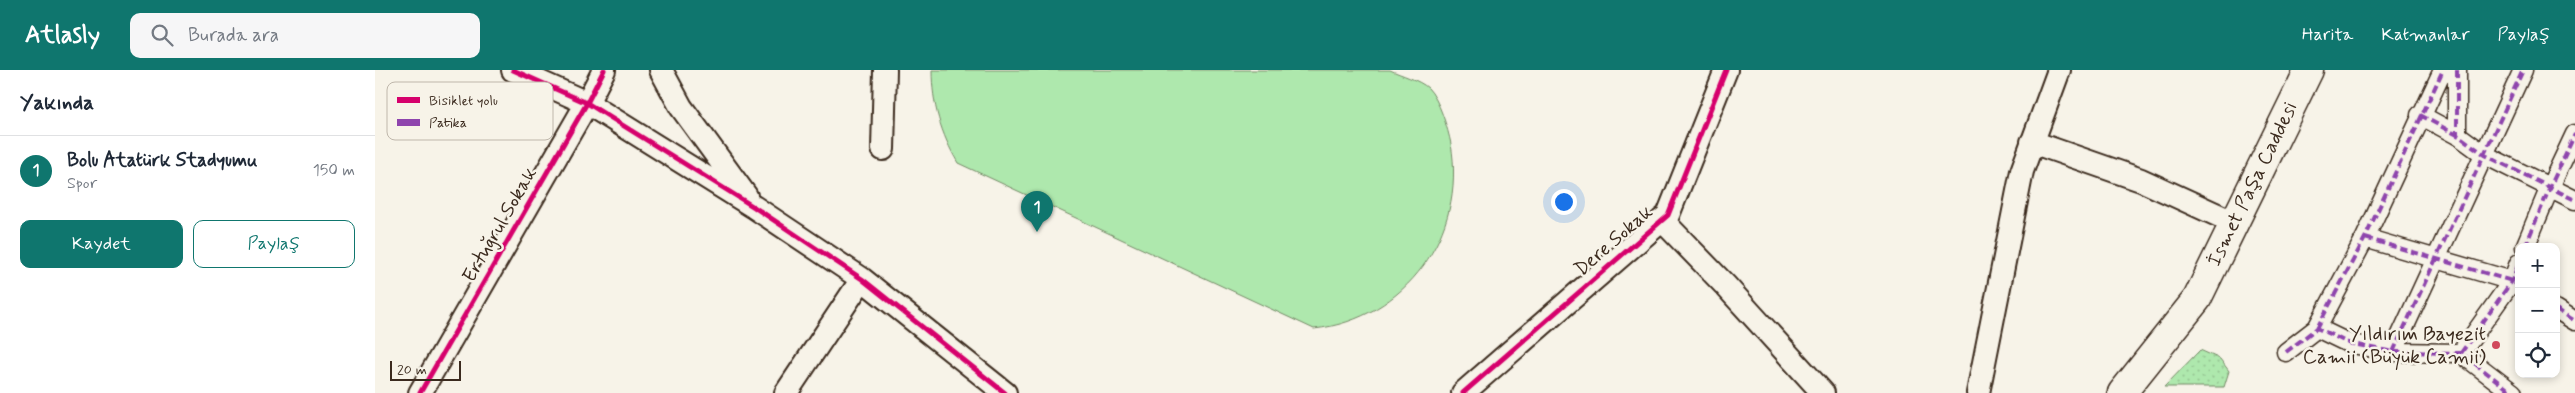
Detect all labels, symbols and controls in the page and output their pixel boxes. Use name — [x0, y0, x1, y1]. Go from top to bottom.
search box — [130, 13, 480, 58]
text: Atlasly — [25, 20, 100, 51]
icon: search — [148, 21, 176, 49]
text: Burada ara — [188, 23, 279, 48]
text: Harita — [2302, 23, 2353, 47]
text: Katmanlar — [2381, 23, 2470, 47]
text: Paylaş — [2498, 23, 2550, 47]
legend — [387, 82, 553, 140]
text: Yakında — [20, 89, 94, 117]
text: Bisiklet yolu — [429, 92, 498, 110]
street label: İsmet Paşa Caddesi — [2201, 97, 2305, 271]
text: Patika — [429, 114, 467, 132]
text: Bolu Atatürk Stadyumu — [67, 148, 258, 173]
text: 1 — [32, 160, 40, 181]
text: 150 m — [313, 160, 355, 181]
street label: Ertuğrul Sokak — [456, 163, 544, 287]
text: Spor — [67, 173, 97, 194]
your location — [1551, 189, 1577, 215]
pin: 1 — [1021, 191, 1053, 232]
street label: Dere Sokak — [1569, 199, 1659, 283]
button: Kaydet — [20, 220, 183, 268]
button: Paylaş — [193, 220, 355, 268]
map controls — [2515, 243, 2560, 378]
button: + — [2515, 243, 2560, 288]
button: − — [2515, 288, 2560, 333]
place label: Yıldırım Bayezit Camii (Büyük Camii) — [2303, 321, 2486, 371]
button: locate — [2515, 333, 2560, 378]
marker: Yıldırım Bayezit Camii (Büyük Camii) — [2490, 339, 2502, 351]
scale bar — [390, 358, 461, 381]
text: 20 m — [397, 361, 427, 379]

